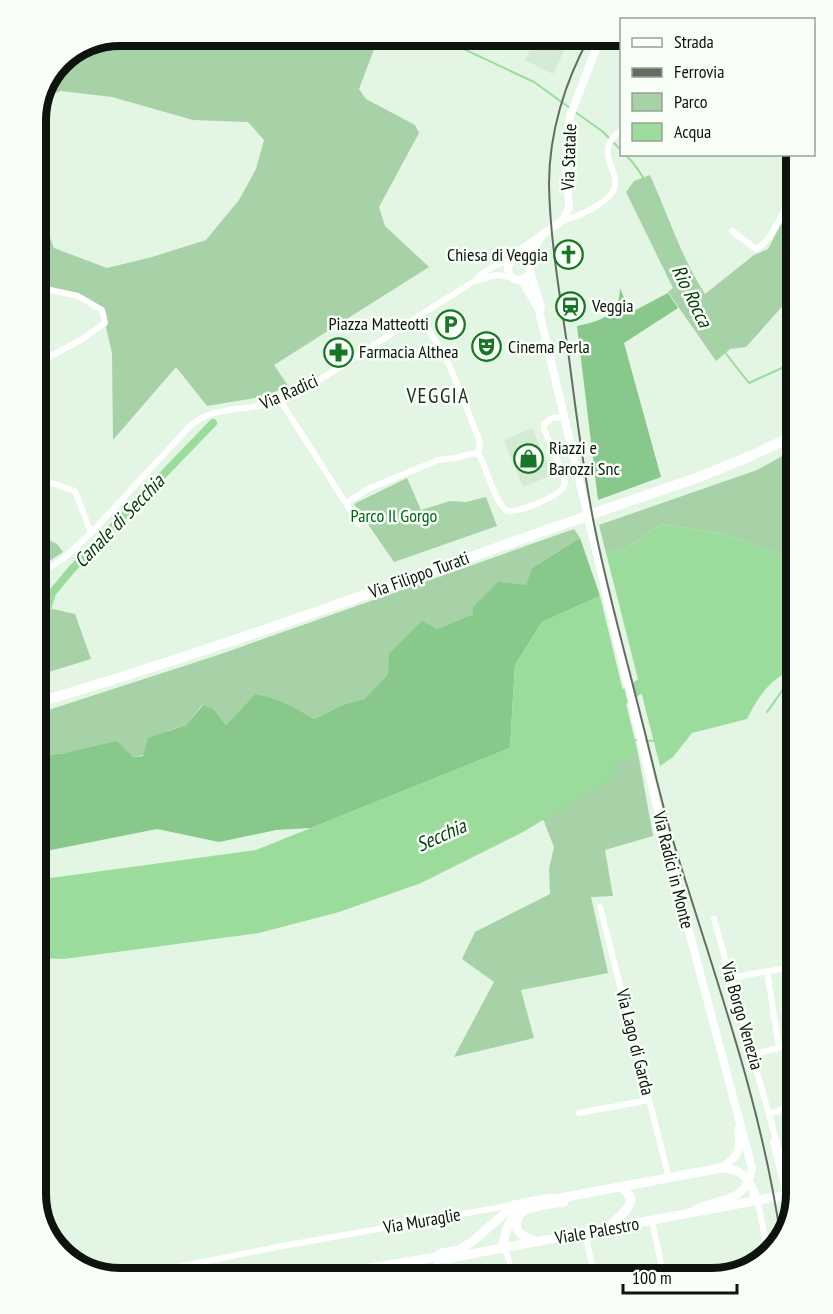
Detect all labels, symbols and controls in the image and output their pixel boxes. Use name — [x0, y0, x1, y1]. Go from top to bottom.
legend — [620, 18, 815, 156]
text: Strada — [674, 30, 714, 53]
text: Ferrovia — [674, 60, 724, 83]
text: Parco — [674, 90, 708, 113]
text: Acqua — [674, 120, 711, 143]
street label: Via Statale — [556, 123, 581, 192]
church icon: Chiesa di Veggia — [553, 239, 585, 271]
place label: Chiesa di Veggia — [447, 243, 548, 266]
water label: Rio Rocca — [666, 261, 719, 332]
station icon: Veggia — [555, 290, 587, 322]
place label: Veggia — [591, 294, 633, 317]
parking icon: Piazza Matteotti — [434, 308, 466, 340]
place label: Piazza Matteotti — [329, 312, 429, 335]
theatre icon: Cinema Perla — [471, 331, 503, 363]
place label: Cinema Perla — [508, 335, 590, 358]
pharmacy icon: Farmacia Althea — [322, 336, 354, 368]
place label: Farmacia Althea — [359, 340, 459, 363]
street label: Via Radici — [255, 369, 321, 415]
district label: VEGGIA — [405, 382, 470, 409]
place label: Riazzi e Barozzi Snc — [549, 436, 620, 480]
shop icon: Riazzi e Barozzi Snc — [512, 442, 544, 474]
water label: Canale di Secchia — [68, 468, 171, 573]
park label: Parco Il Gorgo — [351, 504, 438, 527]
street label: Via Filippo Turati — [365, 546, 472, 604]
street label: Via Radici in Monte — [648, 808, 699, 931]
water label: Secchia — [412, 812, 471, 857]
street label: Via Borgo Venezia — [716, 958, 769, 1072]
street label: Via Lago di Garda — [611, 985, 660, 1097]
street label: Via Muraglie — [381, 1202, 462, 1239]
street label: Viale Palestro — [552, 1212, 641, 1249]
scale bar — [623, 1257, 737, 1295]
text: 100 m — [632, 1266, 672, 1289]

